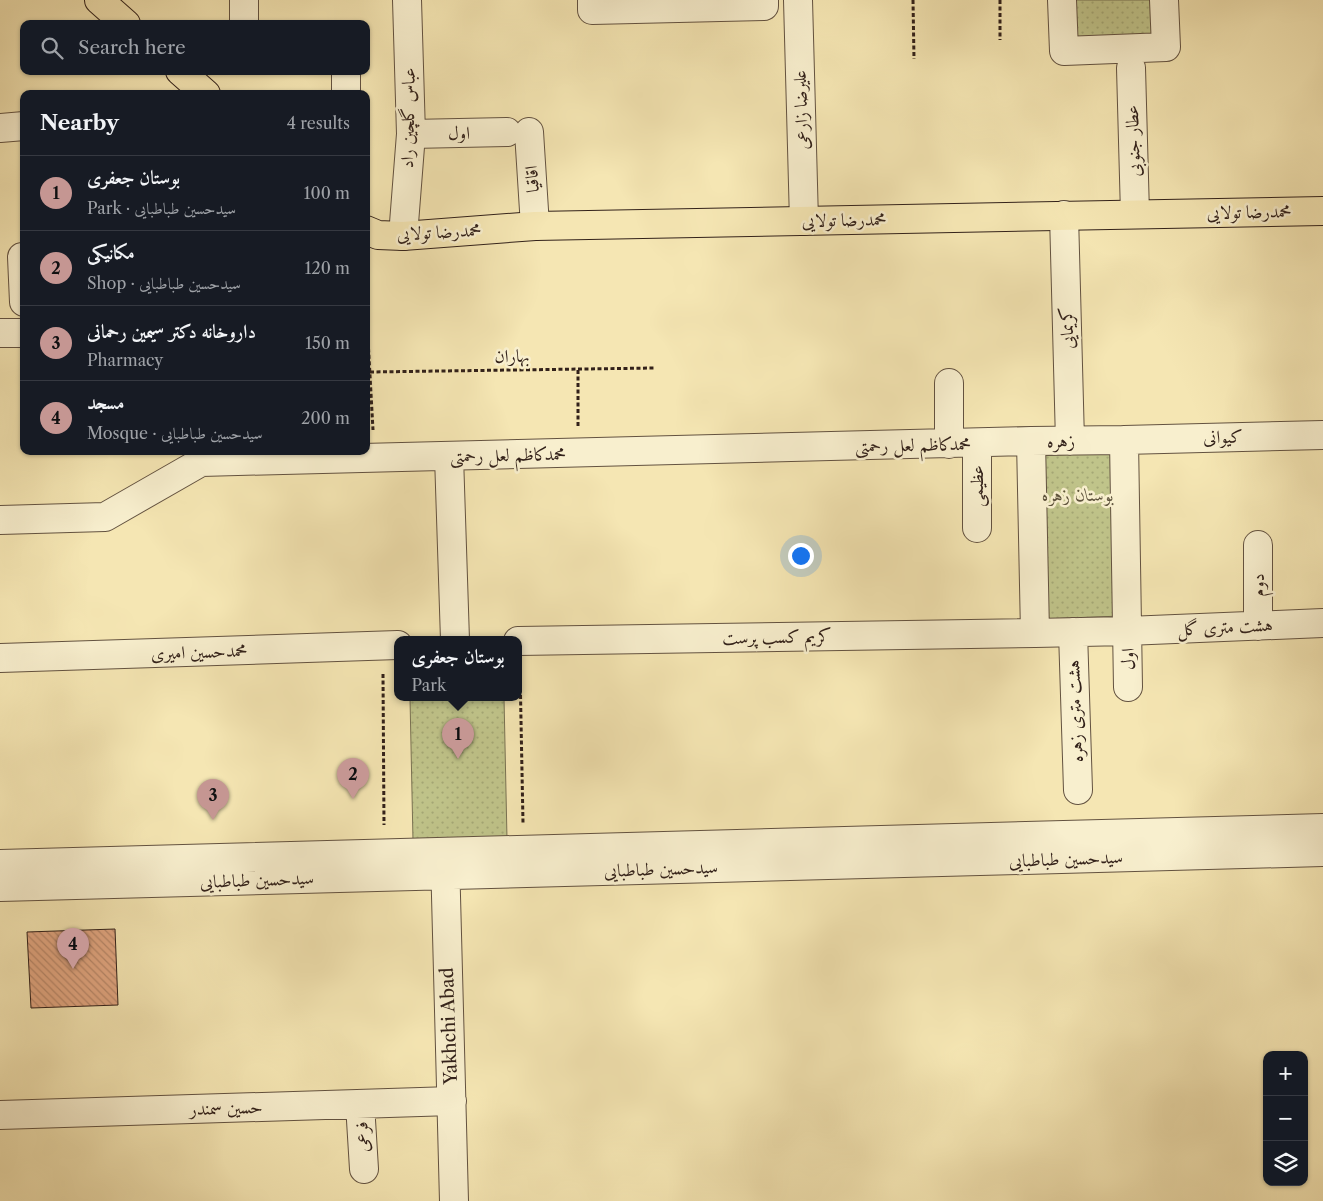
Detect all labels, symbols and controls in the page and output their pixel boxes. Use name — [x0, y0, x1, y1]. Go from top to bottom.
search box — [20, 20, 370, 75]
icon: search — [38, 34, 66, 62]
text: Search here — [78, 36, 186, 59]
street label: عباس گلچین راد — [396, 67, 421, 169]
street label: علیرضا زارعی — [789, 70, 813, 150]
street label: عطار جنوبی — [1121, 105, 1147, 177]
text: Nearby — [40, 110, 119, 135]
text: 4 results — [287, 113, 350, 133]
street label: اول — [448, 122, 470, 144]
street label: اقاقیا — [520, 165, 544, 193]
text: بوستان جعفری — [87, 166, 180, 189]
text: 1 — [52, 183, 60, 203]
text: 100 m — [304, 183, 350, 203]
text: Park · سیدحسین طباطبایی — [87, 198, 236, 218]
street label: محمدرضا تولایی — [1206, 200, 1292, 225]
street label: محمدرضا تولایی — [801, 208, 887, 233]
street label: محمدرضا تولایی — [396, 219, 482, 246]
text: مکانیکی — [87, 241, 135, 264]
text: 2 — [51, 258, 61, 278]
text: 120 m — [305, 258, 350, 278]
text: Shop · سیدحسین طباطبایی — [87, 273, 241, 293]
street label: کریمایی — [1055, 307, 1080, 349]
text: داروخانه دکتر سیمین رحمانی — [87, 320, 256, 343]
text: 3 — [51, 333, 61, 353]
text: 150 m — [305, 333, 350, 353]
street label: بهاران — [494, 345, 530, 368]
text: Pharmacy — [87, 350, 163, 370]
text: مسجد — [87, 391, 124, 414]
text: 4 — [51, 408, 61, 428]
text: 200 m — [301, 408, 350, 428]
text: Mosque · سیدحسین طباطبایی — [87, 423, 263, 443]
street label: کیوانی — [1203, 426, 1243, 448]
street label: زهره — [1047, 430, 1075, 453]
street label: محمدکاظم لعل رحمتی — [855, 433, 971, 463]
street label: محمدکاظم لعل رحمتی — [450, 443, 566, 473]
street label: عظیمی — [966, 465, 989, 507]
park label: بوستان زهره — [1042, 484, 1114, 507]
your location — [788, 543, 814, 569]
street label: دوم — [1247, 573, 1274, 597]
street label: هشت متری گل — [1177, 614, 1274, 641]
street label: کریم کسب پرست — [722, 625, 832, 654]
popup — [394, 636, 522, 701]
street label: محمدحسین امیری — [150, 639, 248, 665]
text: بوستان جعفری — [411, 645, 505, 668]
street label: اول — [1117, 648, 1139, 670]
street label: هشت متری زهره — [1062, 659, 1089, 763]
text: Park — [411, 675, 446, 695]
pin: 1 — [442, 718, 474, 759]
pin: 2 — [337, 758, 369, 799]
pin: 3 — [197, 779, 229, 820]
street label: سیدحسین طباطبایی — [1009, 846, 1124, 873]
street label: سیدحسین طباطبایی — [604, 856, 719, 883]
street label: سیدحسین طباطبایی — [200, 867, 315, 894]
pin: 4 — [57, 928, 89, 969]
street label: Yakhchi Abad — [436, 967, 462, 1086]
map controls — [1263, 1051, 1308, 1186]
button: + — [1263, 1051, 1308, 1096]
street label: حسین سمندر — [187, 1096, 263, 1120]
button: − — [1263, 1096, 1308, 1141]
street label: فرعی — [350, 1121, 375, 1153]
button: layers — [1263, 1141, 1308, 1186]

